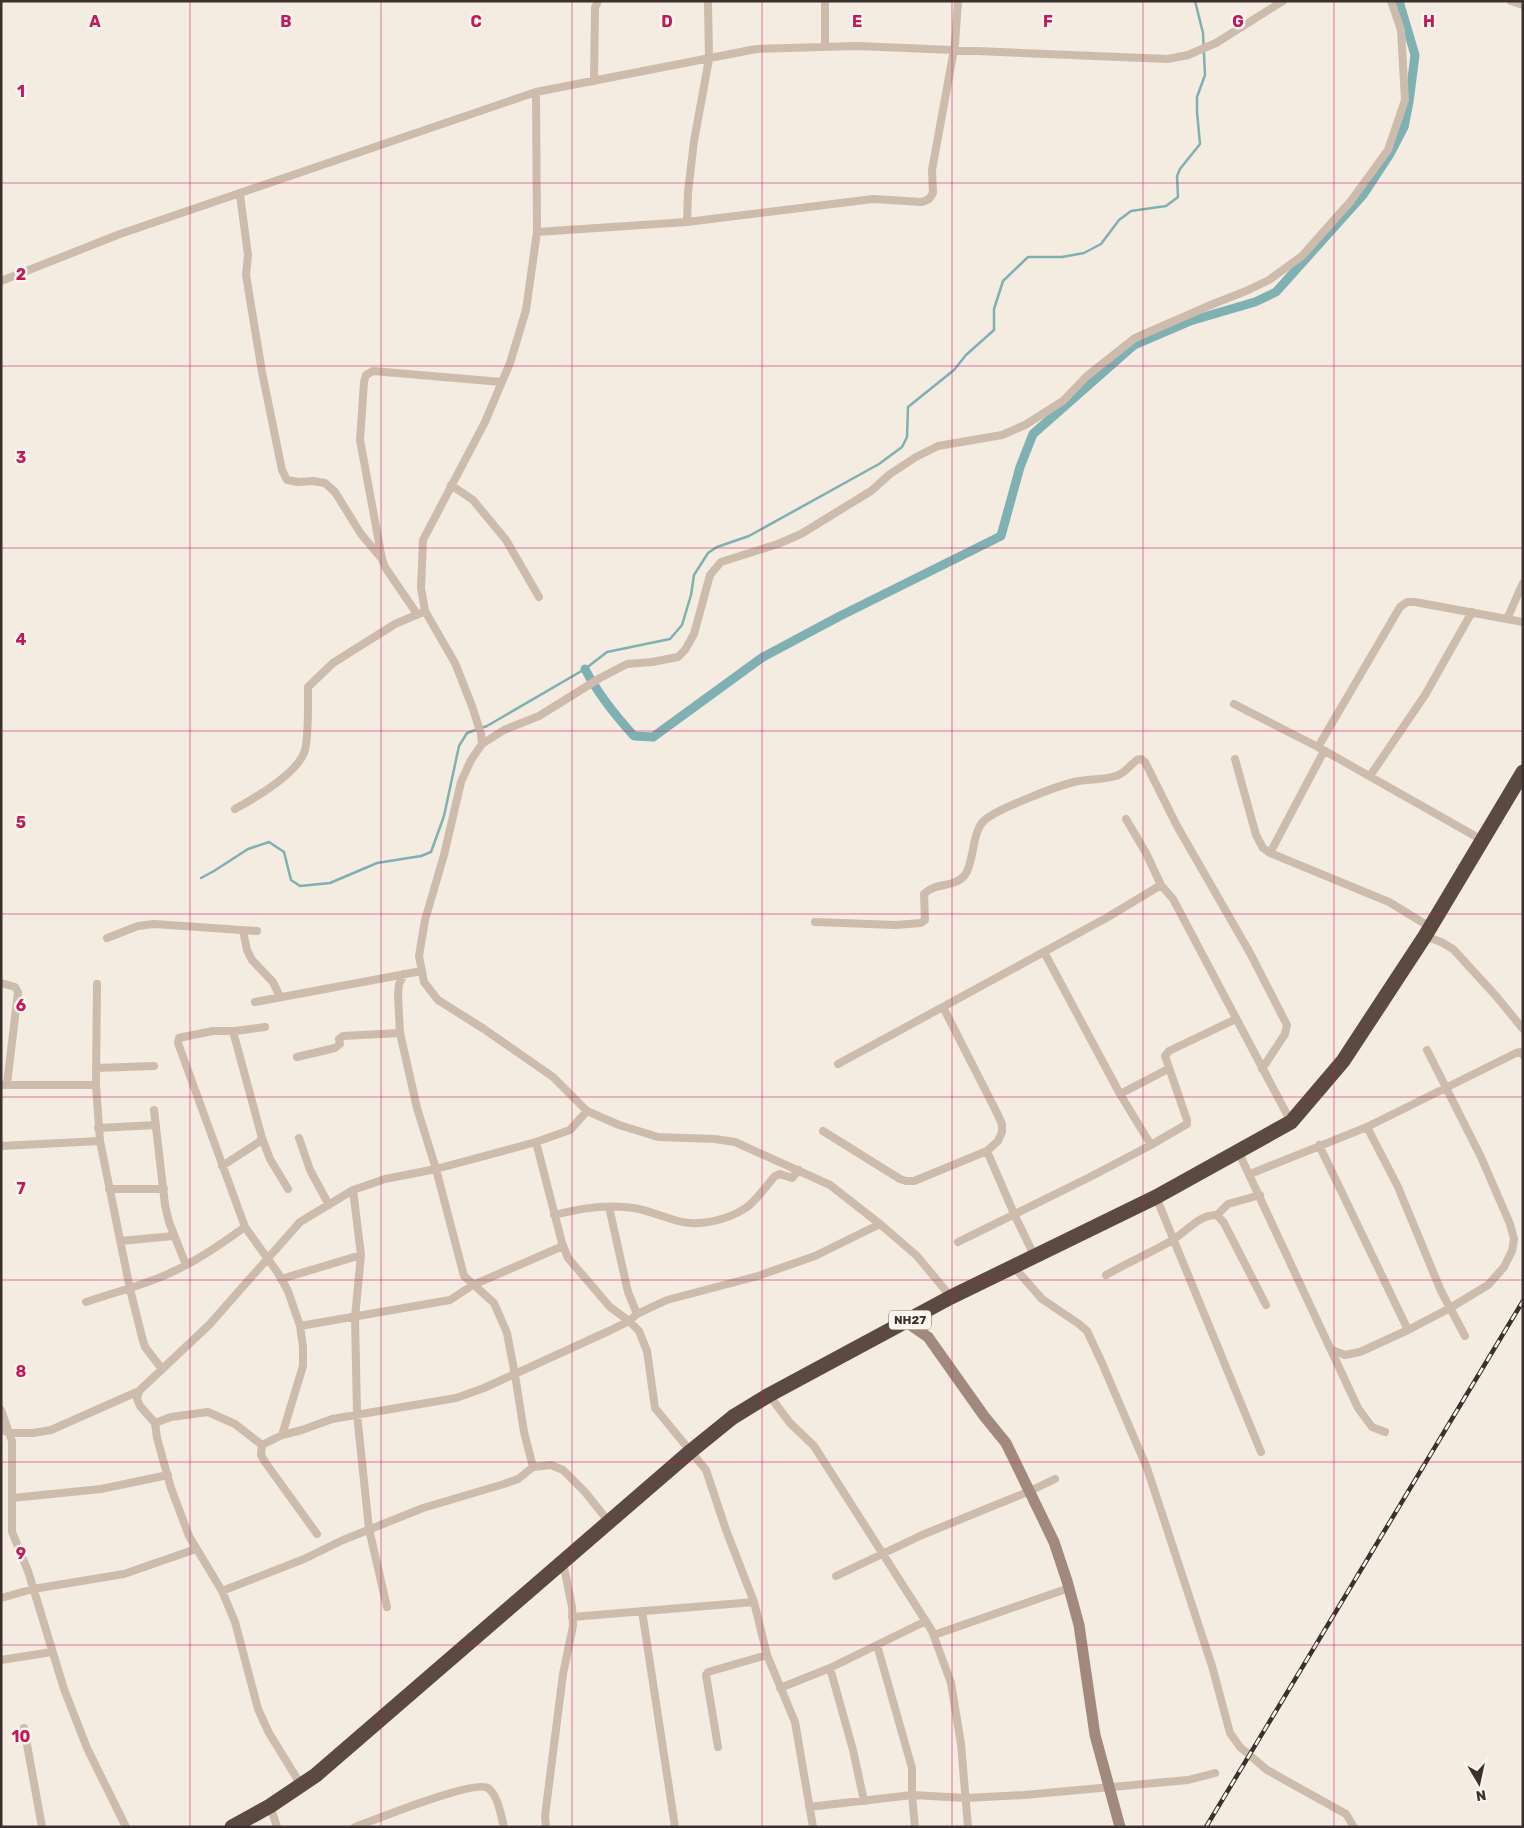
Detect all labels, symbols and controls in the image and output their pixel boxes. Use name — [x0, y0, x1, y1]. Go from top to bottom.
text: A — [89, 12, 101, 31]
text: B — [280, 12, 292, 31]
text: C — [470, 12, 482, 31]
text: D — [661, 12, 673, 31]
text: E — [852, 12, 862, 31]
text: F — [1043, 12, 1053, 31]
text: G — [1232, 12, 1244, 31]
text: H — [1423, 12, 1435, 31]
text: 1 — [17, 82, 25, 101]
text: 2 — [16, 265, 26, 284]
text: 3 — [16, 448, 26, 467]
text: 4 — [16, 630, 27, 649]
text: 5 — [16, 813, 26, 832]
text: 6 — [16, 996, 26, 1015]
text: 7 — [16, 1179, 26, 1198]
road number: NH27 — [889, 1310, 931, 1330]
text: 8 — [16, 1362, 27, 1381]
text: 9 — [16, 1544, 26, 1563]
text: 10 — [12, 1727, 31, 1746]
north arrow — [1454, 1758, 1504, 1808]
text: N — [1475, 1786, 1487, 1805]

